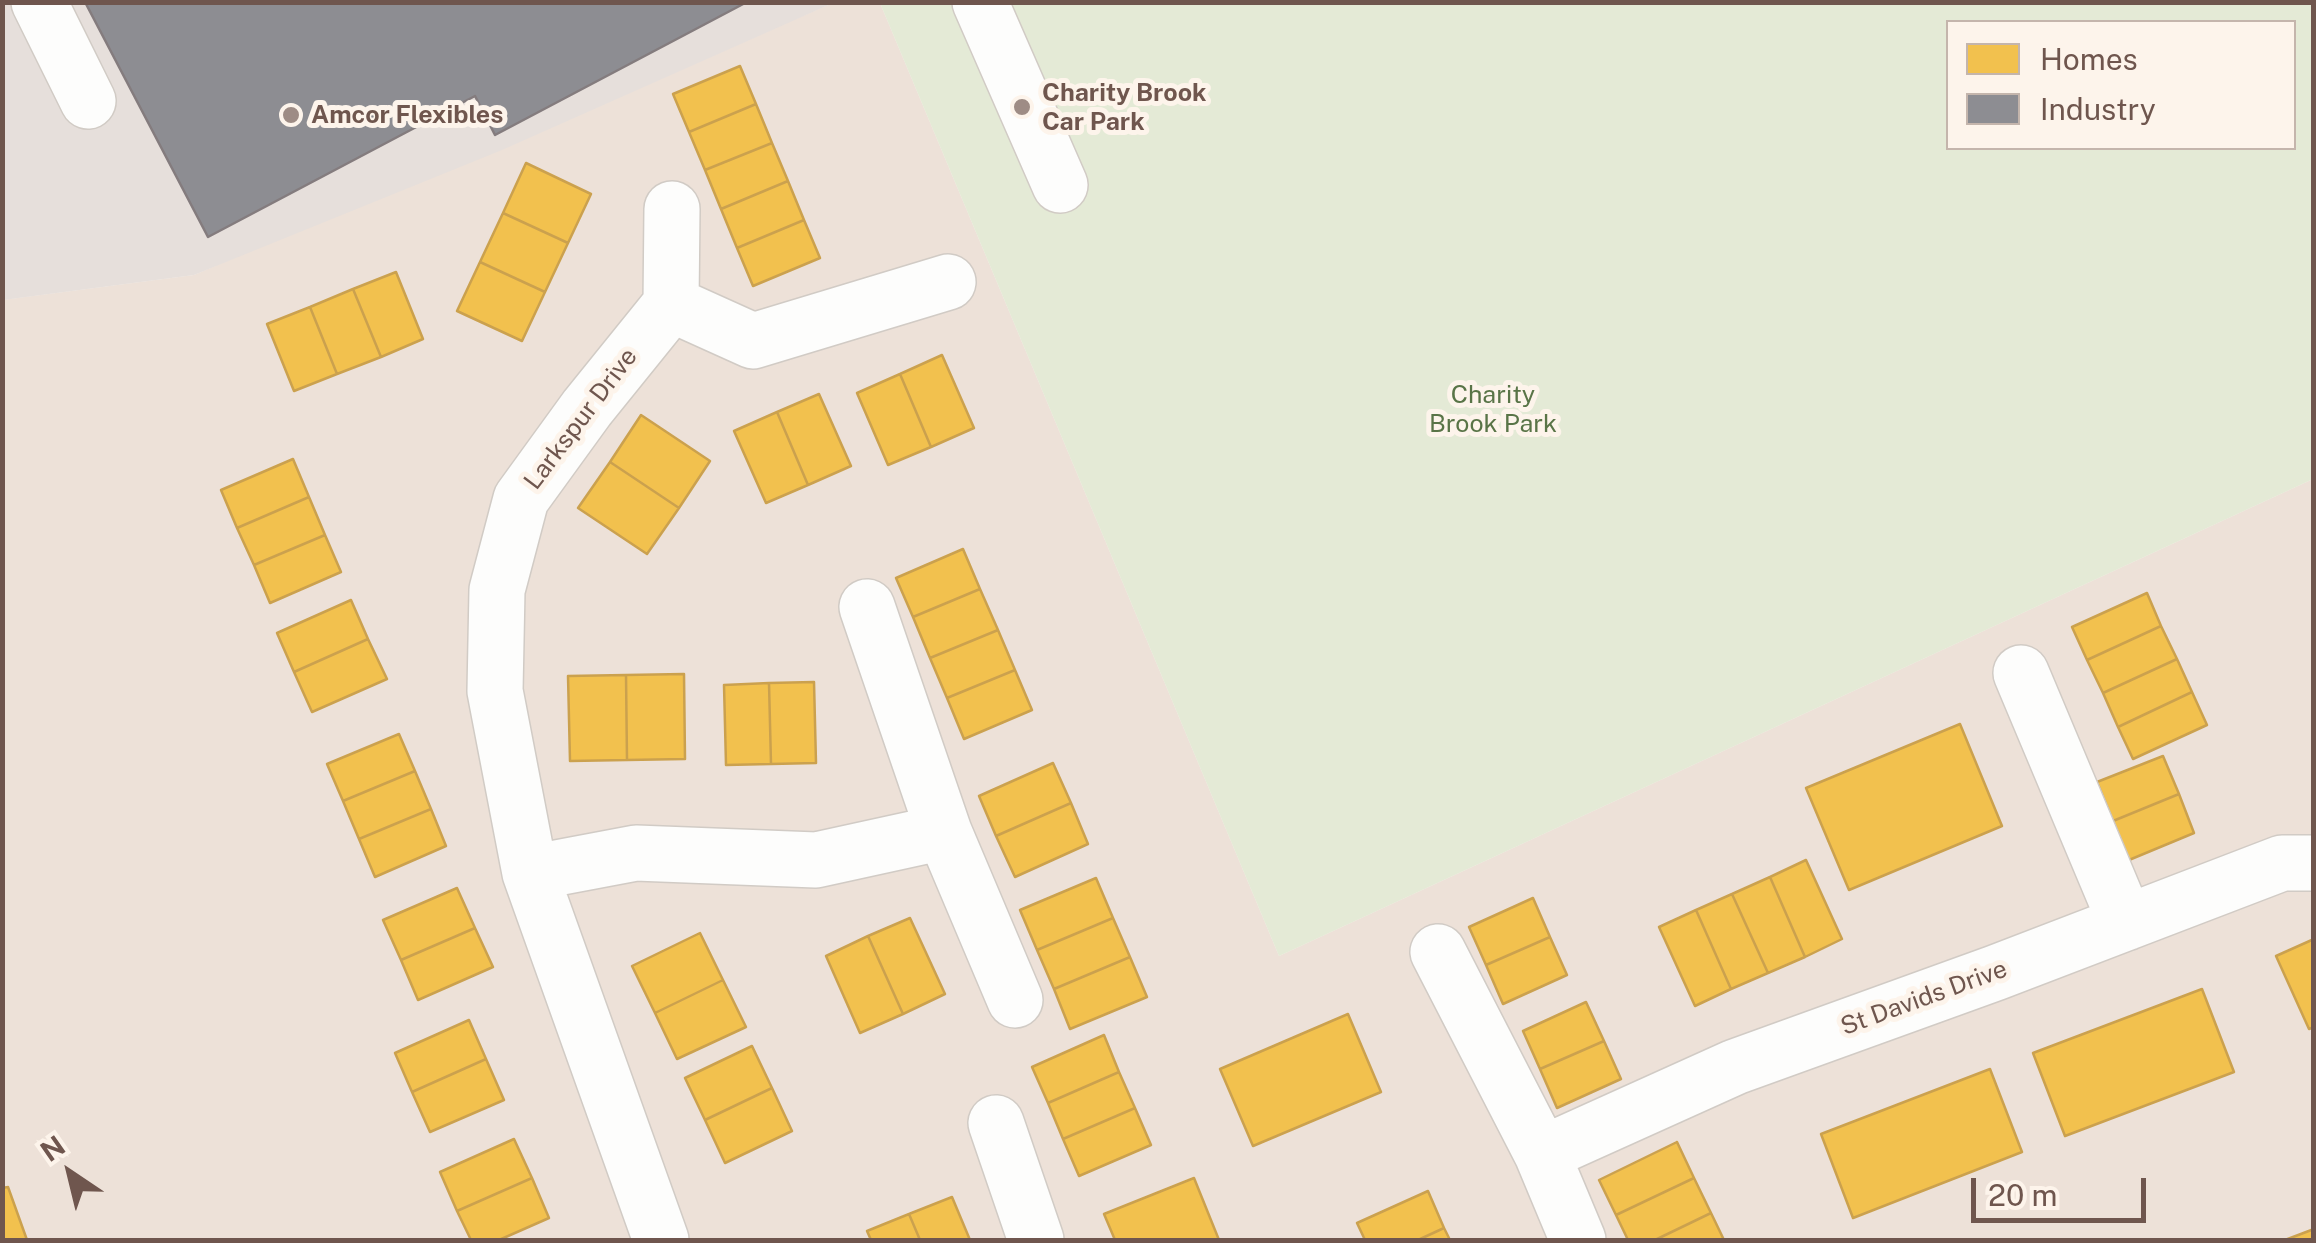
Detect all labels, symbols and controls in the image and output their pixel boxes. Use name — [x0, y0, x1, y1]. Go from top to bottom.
legend — [1946, 20, 2296, 150]
text: Homes — [2040, 41, 2138, 77]
place label: Charity Brook Car Park — [1042, 78, 1207, 137]
text: Industry — [2040, 91, 2156, 127]
marker: Charity Brook Car Park — [1011, 96, 1033, 118]
place label: Amcor Flexibles — [311, 100, 503, 130]
marker: Amcor Flexibles — [280, 104, 302, 126]
street label: Larkspur Drive — [518, 342, 644, 496]
park label: Charity Brook Park — [1429, 380, 1557, 439]
street label: St Davids Drive — [1837, 954, 2011, 1042]
north arrow — [20, 1123, 120, 1223]
text: N — [34, 1128, 71, 1168]
scale bar — [1976, 1158, 2151, 1220]
text: 20 m — [1988, 1177, 2057, 1213]

